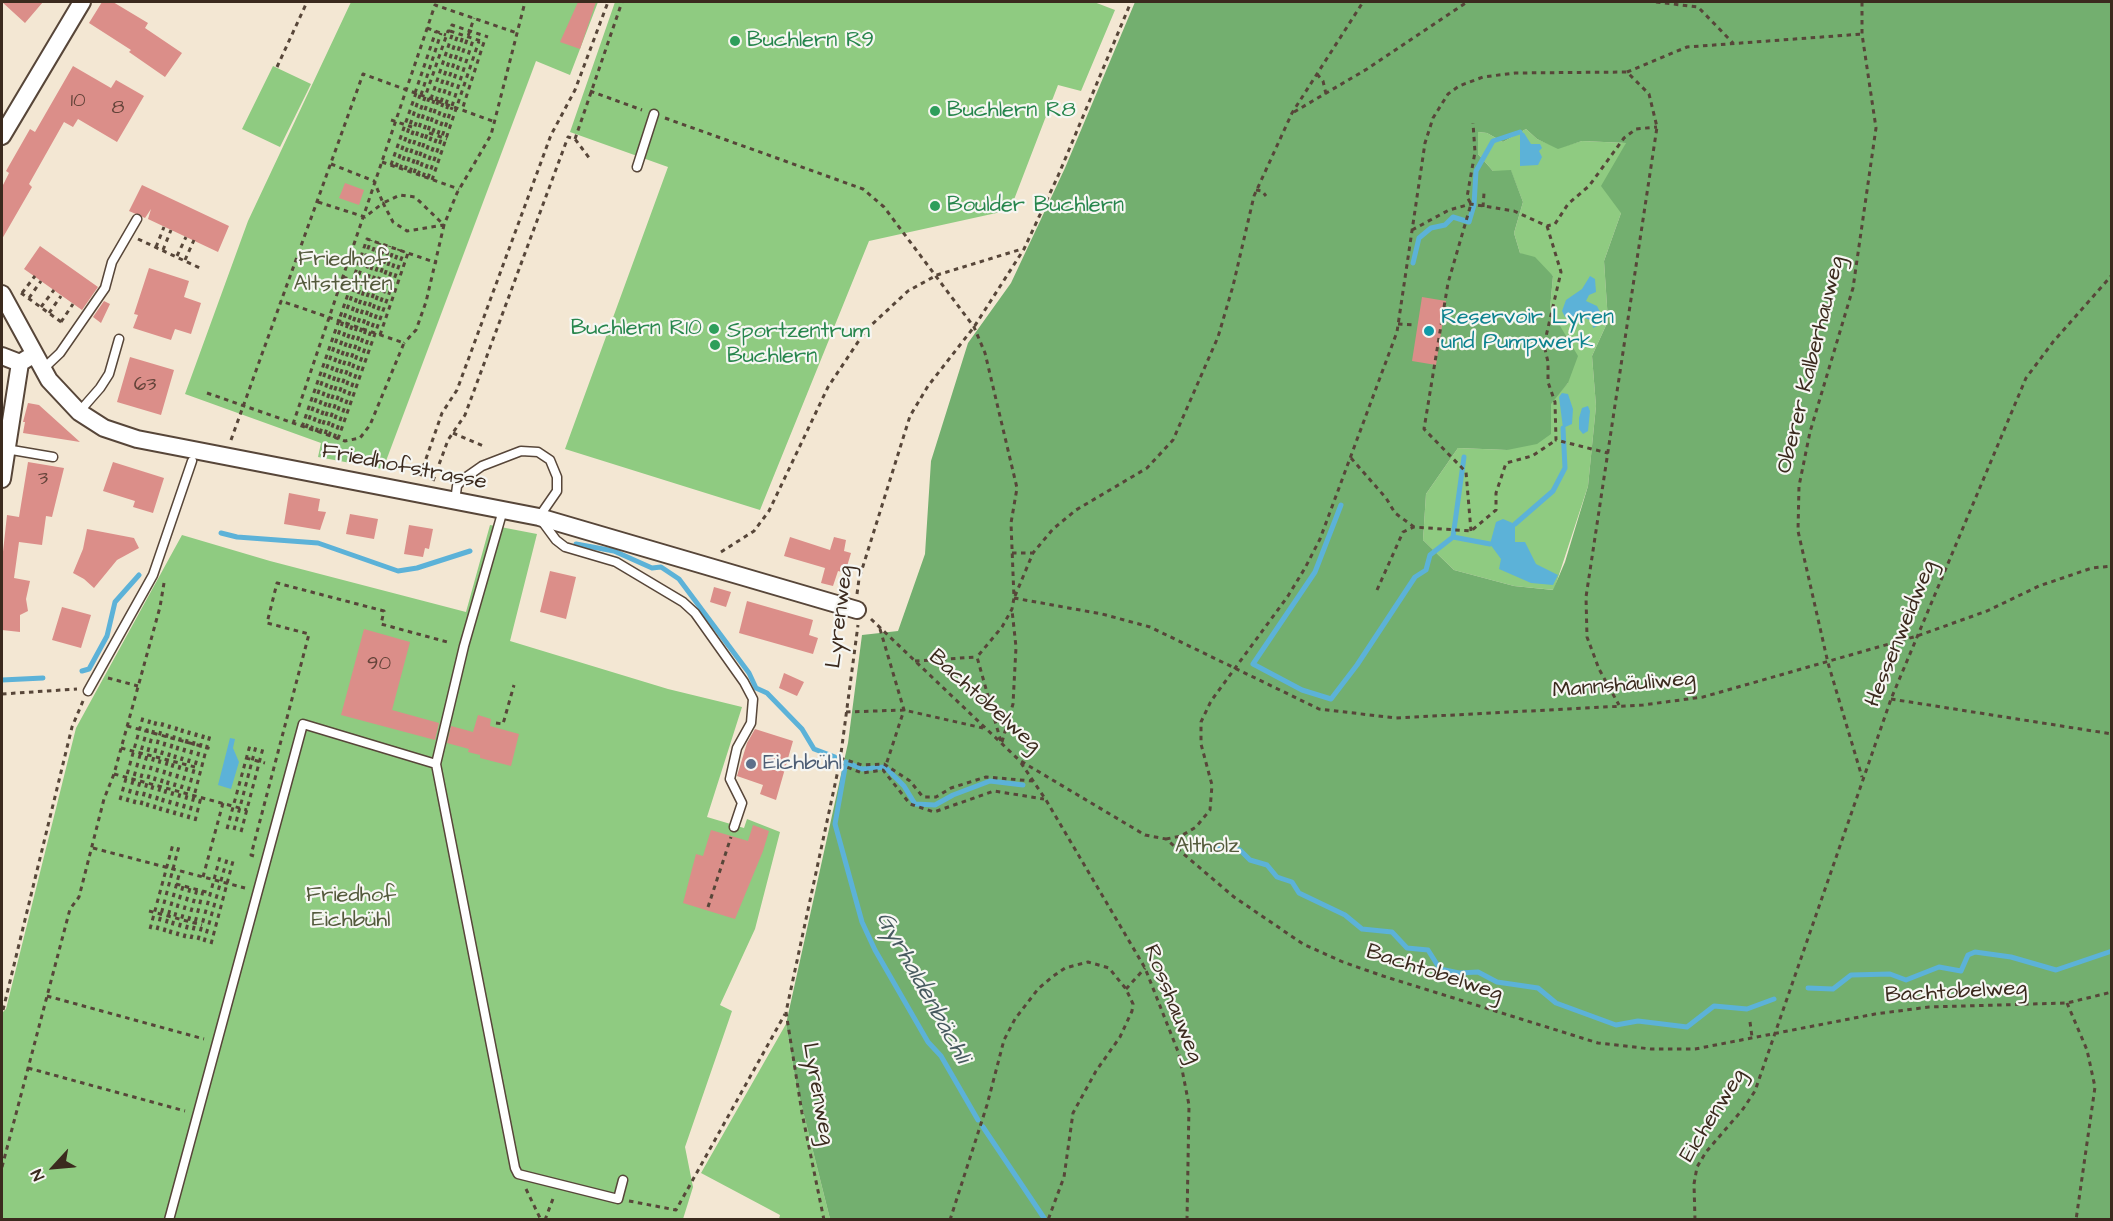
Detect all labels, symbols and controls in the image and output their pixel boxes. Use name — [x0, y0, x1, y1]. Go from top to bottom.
place label: Buchlern R9 — [747, 28, 874, 54]
marker: Buchlern R9 — [728, 34, 742, 48]
house number: 10 — [70, 90, 86, 114]
house number: 8 — [112, 97, 124, 121]
place label: Buchlern R8 — [947, 98, 1076, 124]
marker: Buchlern R8 — [928, 104, 942, 118]
place label: Boulder Buchlern — [947, 193, 1124, 219]
marker: Boulder Buchlern — [928, 199, 942, 213]
park label: Friedhof Altstetten — [294, 247, 392, 298]
street label: Oberer Kalberhauweg — [1772, 254, 1852, 476]
place label: Reservoir Lyren und Pumpwerk — [1441, 305, 1614, 356]
place label: Buchlern R10 — [571, 316, 702, 342]
place label: Sportzentrum Buchlern — [727, 319, 870, 370]
marker: Buchlern R10 — [707, 322, 721, 336]
marker: Reservoir Lyren und Pumpwerk — [1422, 324, 1436, 338]
marker: Sportzentrum Buchlern — [708, 338, 722, 352]
house number: 63 — [134, 374, 156, 398]
street label: Friedhofstrasse — [319, 439, 489, 497]
house number: 3 — [38, 468, 48, 492]
street label: Hessenweidweg — [1861, 557, 1943, 711]
street label: Lyrenweg — [822, 564, 860, 670]
street label: Bachtobelweg — [923, 645, 1045, 759]
house number: 90 — [367, 653, 391, 677]
street label: Mannshäuliweg — [1551, 667, 1697, 705]
place label: Eichbühl — [763, 751, 842, 777]
marker: Eichbühl — [744, 757, 758, 771]
park label: Altholz — [1175, 834, 1239, 860]
park label: Friedhof Eichbühl — [306, 883, 396, 934]
water label: Gyrhaldenbächli — [869, 907, 975, 1069]
street label: Bachtobelweg — [1363, 940, 1505, 1008]
street label: Rosshauweg — [1136, 941, 1208, 1067]
street label: Bachtobelweg — [1885, 976, 2027, 1010]
street label: Lyrenweg — [795, 1041, 839, 1147]
street label: Eichenweg — [1675, 1064, 1753, 1168]
north arrow — [24, 1137, 84, 1197]
text: N — [26, 1166, 50, 1184]

